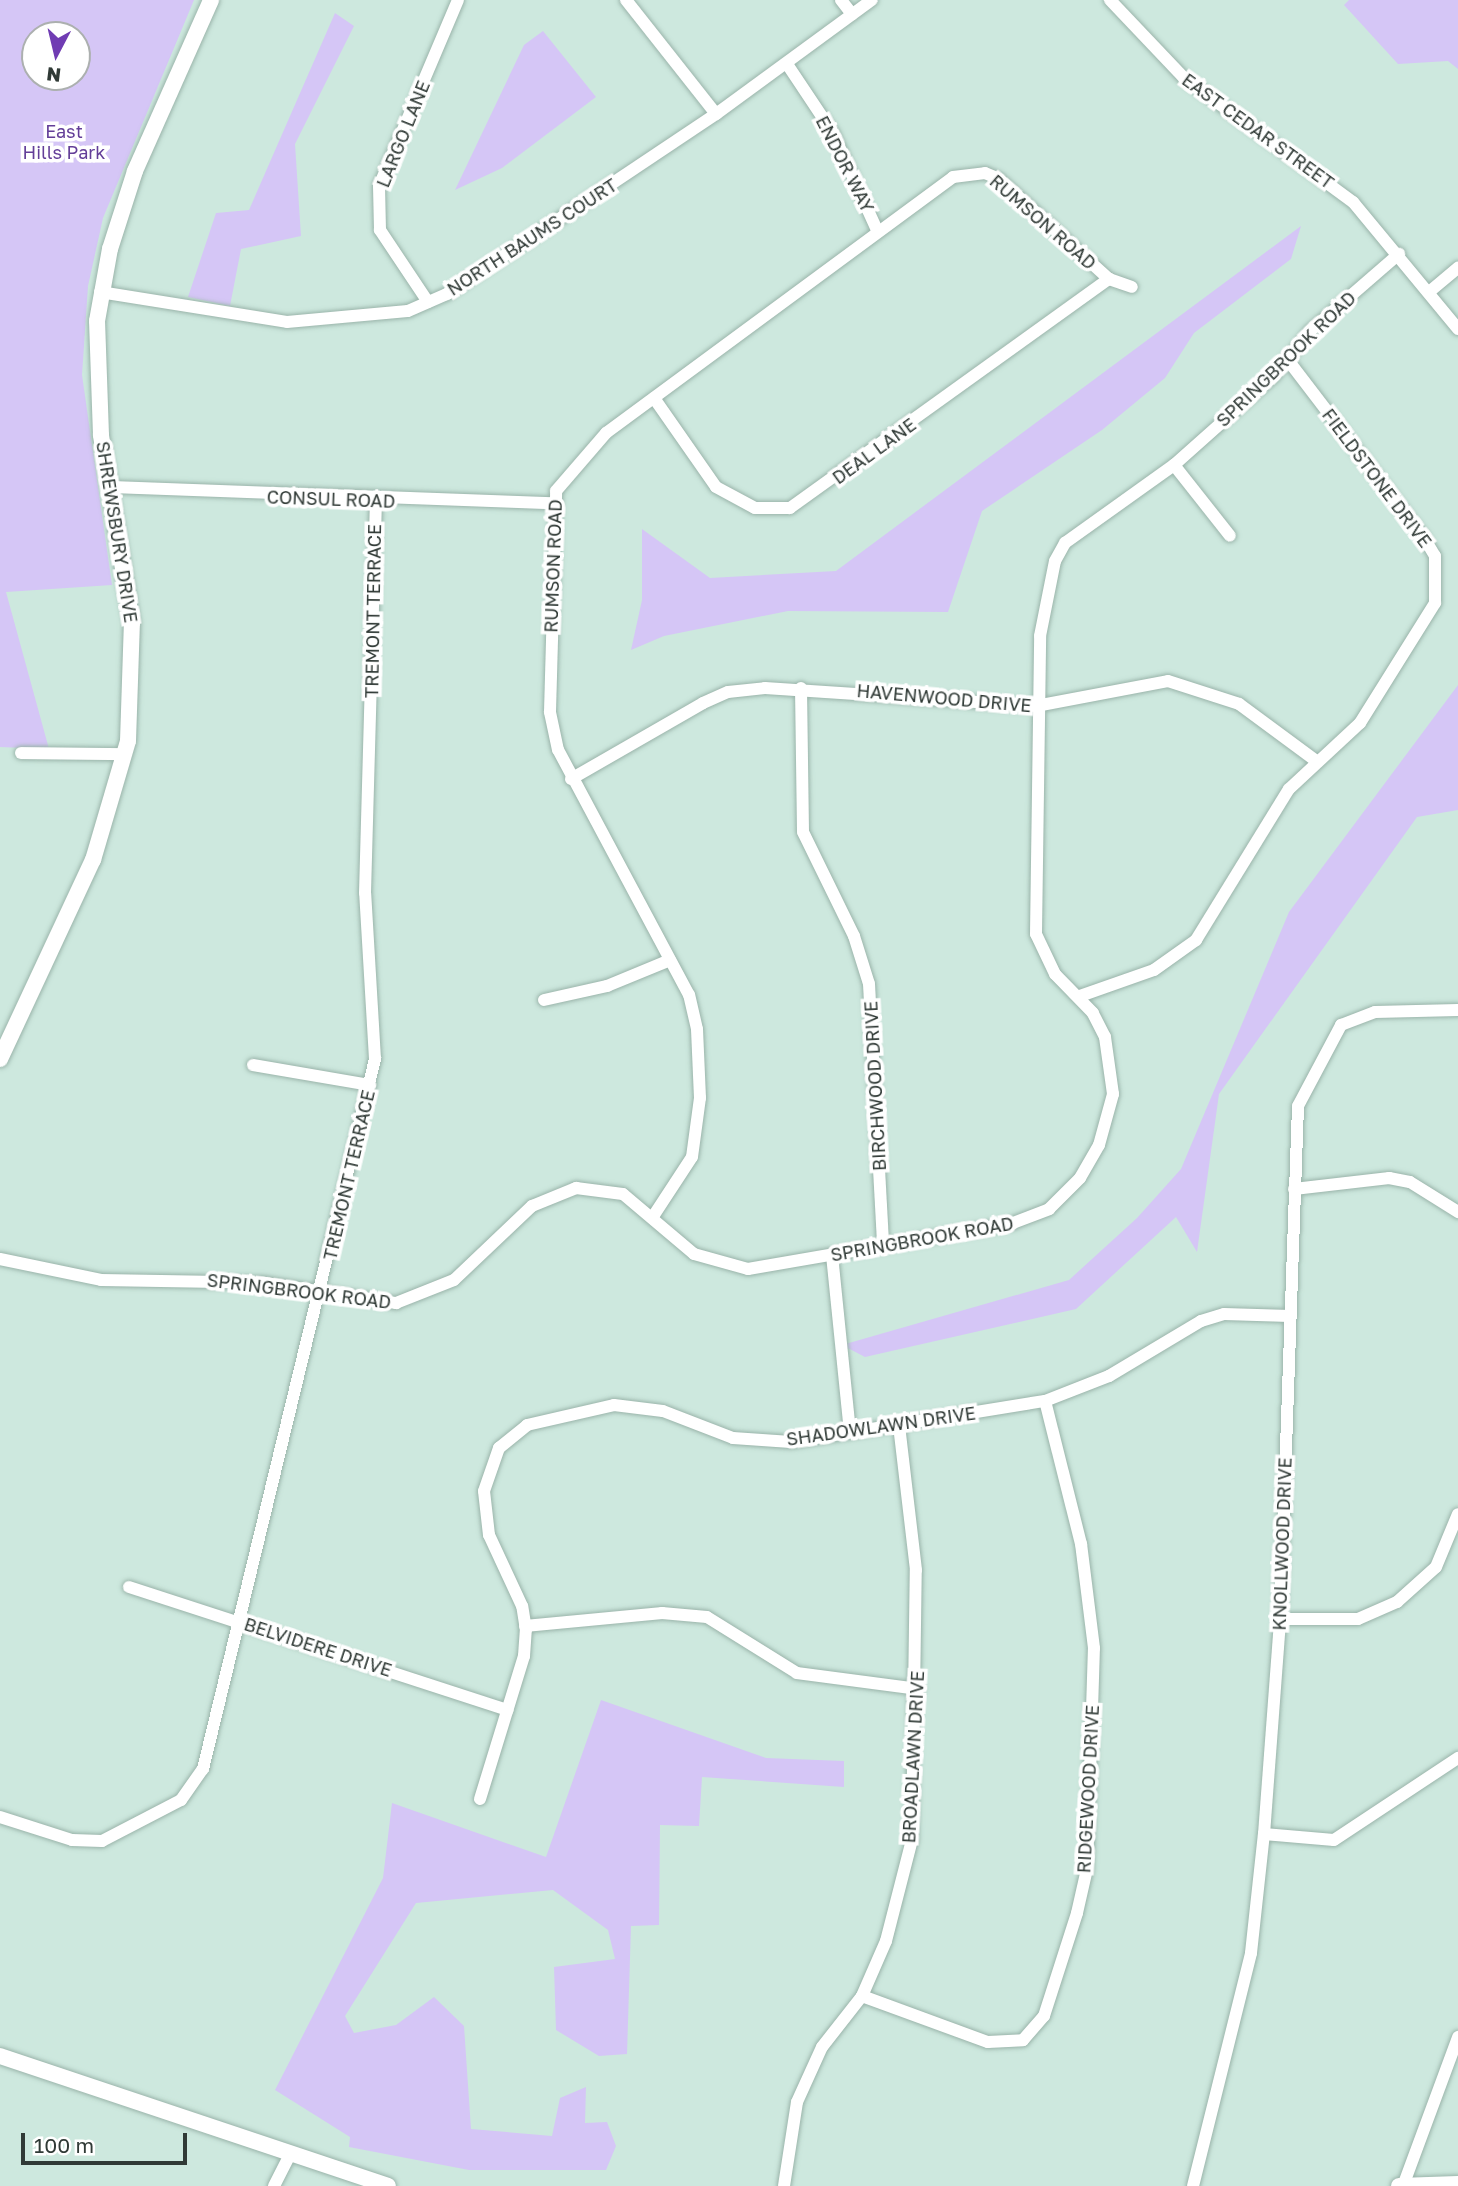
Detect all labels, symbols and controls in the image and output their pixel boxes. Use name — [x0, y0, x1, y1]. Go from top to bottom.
north arrow — [21, 21, 91, 91]
text: N — [45, 63, 62, 88]
street label: EAST CEDAR STREET — [1178, 69, 1338, 193]
street label: LARGO LANE — [372, 78, 434, 190]
street label: ENDOR WAY — [811, 112, 879, 216]
park label: East Hills Park — [22, 121, 106, 164]
street label: RUMSON ROAD — [986, 170, 1100, 274]
street label: NORTH BAUMS COURT — [443, 174, 621, 300]
street label: SPRINGBROOK ROAD — [1212, 287, 1360, 431]
street label: FIELDSTONE DRIVE — [1318, 404, 1436, 552]
street label: DEAL LANE — [828, 413, 920, 489]
street label: SHREWSBURY DRIVE — [92, 440, 142, 624]
street label: CONSUL ROAD — [266, 486, 396, 512]
street label: RUMSON ROAD — [540, 499, 566, 633]
street label: TREMONT TERRACE — [361, 524, 385, 698]
street label: HAVENWOOD DRIVE — [856, 680, 1032, 716]
street label: BIRCHWOOD DRIVE — [860, 1000, 890, 1172]
street label: TREMONT TERRACE — [319, 1088, 379, 1262]
street label: SPRINGBROOK ROAD — [829, 1212, 1015, 1266]
street label: SPRINGBROOK ROAD — [206, 1269, 392, 1313]
street label: SHADOWLAWN DRIVE — [785, 1402, 977, 1450]
street label: KNOLLWOOD DRIVE — [1268, 1457, 1296, 1631]
street label: BELVIDERE DRIVE — [241, 1613, 395, 1681]
street label: BROADLAWN DRIVE — [898, 1670, 928, 1844]
street label: RIDGEWOOD DRIVE — [1073, 1704, 1103, 1874]
scale bar — [24, 2120, 191, 2164]
text: 100 m — [34, 2132, 94, 2158]

